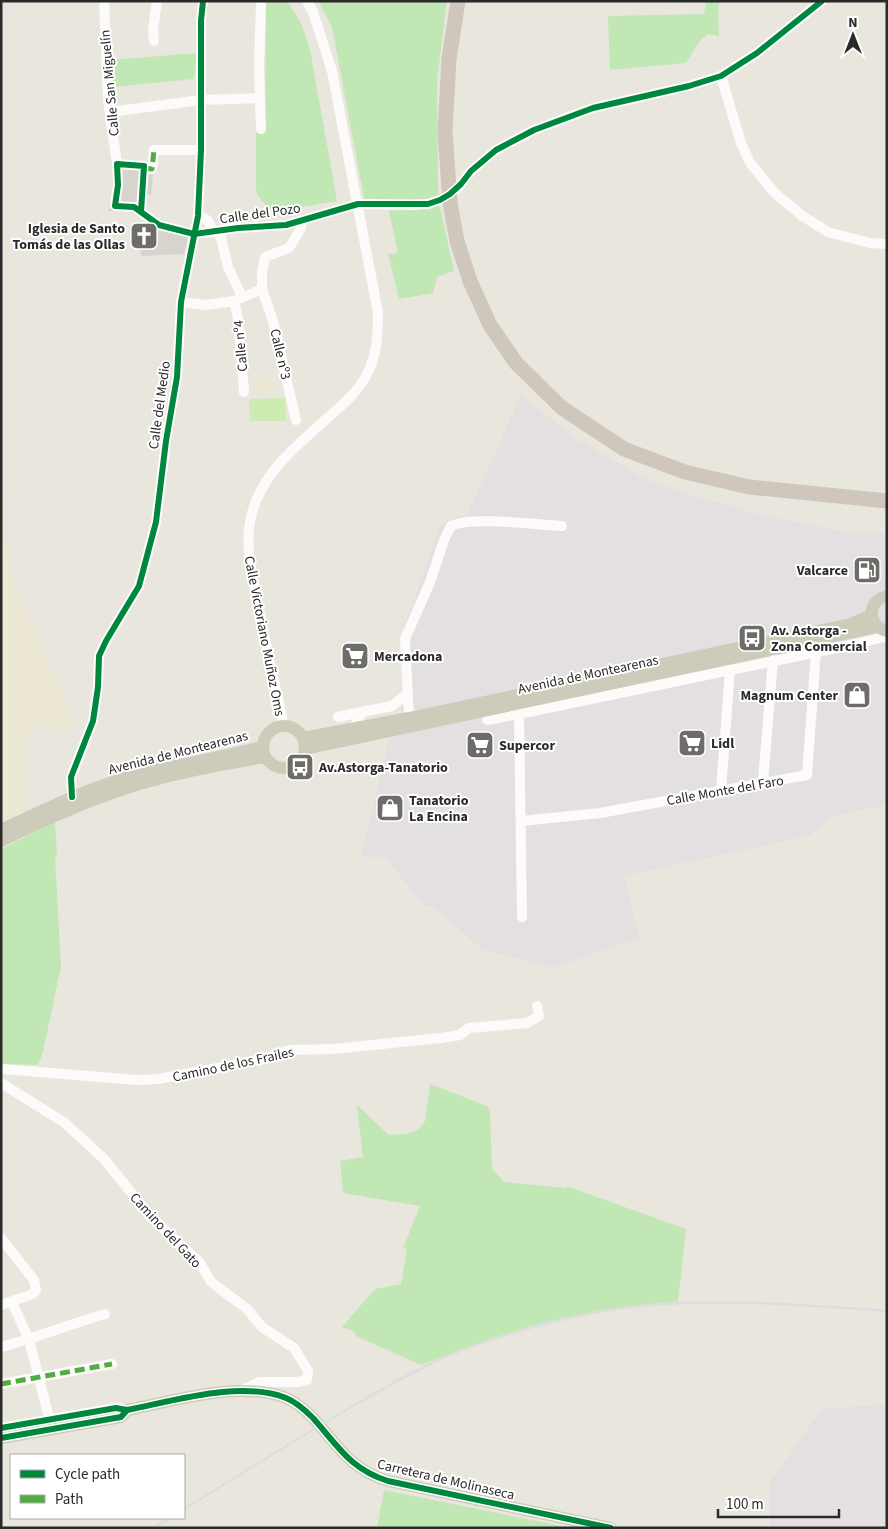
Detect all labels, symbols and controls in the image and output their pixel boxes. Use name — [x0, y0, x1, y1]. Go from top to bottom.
north arrow — [828, 10, 878, 60]
text: N — [848, 13, 858, 33]
street label: Calle San Miguelín — [95, 29, 125, 137]
street label: Calle del Pozo — [218, 198, 302, 230]
place label: Iglesia de Santo Tomás de las Ollas — [13, 219, 125, 255]
church icon: Iglesia de Santo Tomás de las Ollas — [129, 221, 159, 251]
street label: Calle nº4 — [229, 319, 253, 373]
street label: Calle nº3 — [264, 327, 296, 382]
street label: Calle del Medio — [144, 360, 176, 451]
street label: Calle Victoriano Muñoz Oms — [239, 554, 289, 718]
fuel station icon: Valcarce — [852, 555, 882, 585]
place label: Valcarce — [796, 561, 848, 581]
place label: Av. Astorga - Zona Comercial — [770, 621, 867, 657]
bus stop icon: Av. Astorga - Zona Comercial — [737, 623, 767, 653]
supermarket icon: Mercadona — [340, 641, 370, 671]
place label: Mercadona — [374, 647, 442, 667]
street label: Avenida de Montearenas — [516, 650, 660, 700]
shop icon: Magnum Center — [842, 680, 872, 710]
place label: Magnum Center — [740, 686, 838, 706]
street label: Avenida de Montearenas — [106, 726, 250, 780]
supermarket icon: Lidl — [677, 728, 707, 758]
supermarket icon: Supercor — [465, 730, 495, 760]
place label: Lidl — [711, 734, 734, 754]
place label: Supercor — [499, 736, 555, 756]
bus stop icon: Av.Astorga-Tanatorio — [285, 752, 315, 782]
place label: Av.Astorga-Tanatorio — [318, 758, 448, 778]
street label: Calle Monte del Faro — [665, 771, 785, 811]
place label: Tanatorio La Encina — [409, 791, 469, 827]
shop icon: Tanatorio La Encina — [375, 793, 405, 823]
street label: Camino de los Frailes — [171, 1042, 296, 1088]
street label: Camino del Gato — [125, 1188, 206, 1273]
legend — [10, 1454, 185, 1519]
street label: Carretera de Molinaseca — [375, 1454, 516, 1506]
text: Cycle path — [55, 1464, 120, 1485]
scale bar — [718, 1486, 839, 1518]
text: Path — [55, 1489, 83, 1510]
text: 100 m — [726, 1494, 764, 1515]

